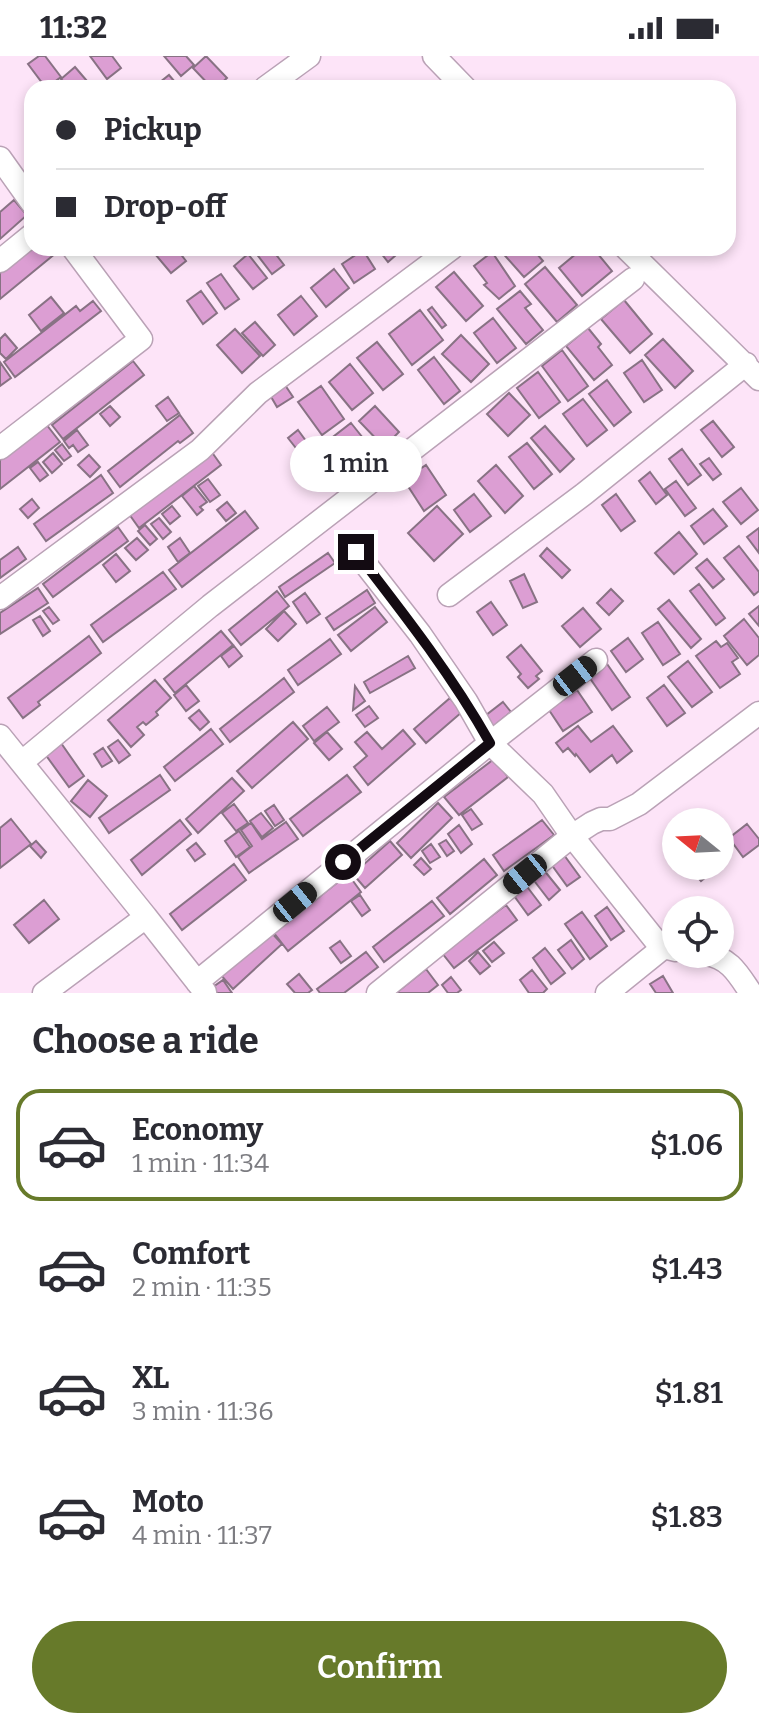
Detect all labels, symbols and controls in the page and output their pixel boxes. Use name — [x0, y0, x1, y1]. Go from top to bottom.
text: 11:32 — [40, 10, 107, 46]
text: Pickup — [104, 112, 202, 148]
text: Drop-off — [104, 189, 226, 225]
callout: 1 min — [290, 436, 422, 492]
text: 1 min — [323, 448, 389, 479]
route end — [338, 534, 374, 570]
car — [549, 652, 601, 700]
north arrow — [662, 808, 734, 880]
map controls — [662, 808, 734, 968]
route start — [325, 844, 361, 880]
car — [499, 850, 551, 898]
car — [269, 878, 321, 926]
button: locate — [662, 896, 734, 968]
text: Choose a ride — [32, 1019, 259, 1063]
icon: car — [36, 1109, 108, 1181]
text: Economy — [132, 1112, 263, 1148]
text: $1.06 — [650, 1127, 723, 1163]
text: 1 min · 11:34 — [132, 1148, 269, 1179]
icon: car — [36, 1233, 108, 1305]
text: Comfort — [132, 1236, 250, 1272]
text: $1.43 — [651, 1251, 723, 1287]
text: 2 min · 11:35 — [132, 1272, 272, 1303]
icon: car — [36, 1357, 108, 1429]
text: XL — [132, 1360, 169, 1396]
text: $1.81 — [654, 1375, 723, 1411]
text: 3 min · 11:36 — [132, 1396, 274, 1427]
icon: car — [36, 1481, 108, 1553]
text: Moto — [132, 1484, 204, 1520]
text: $1.83 — [650, 1499, 723, 1535]
text: 4 min · 11:37 — [132, 1520, 272, 1551]
button: Confirm — [32, 1621, 727, 1713]

